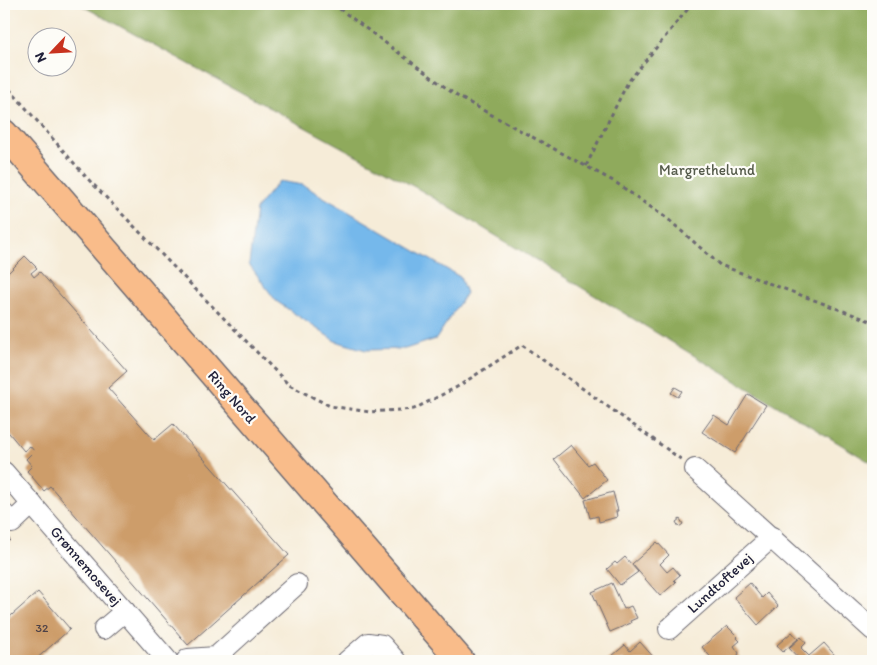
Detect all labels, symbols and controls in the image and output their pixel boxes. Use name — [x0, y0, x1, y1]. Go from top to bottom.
north arrow — [28, 28, 78, 78]
text: N — [31, 49, 50, 65]
park label: Margrethelund — [659, 161, 755, 179]
street label: Ring Nord — [204, 367, 260, 428]
street label: Grønnemosevej — [47, 523, 125, 609]
street label: Lundtoftevej — [684, 549, 756, 617]
house number: 32 — [36, 621, 49, 635]

